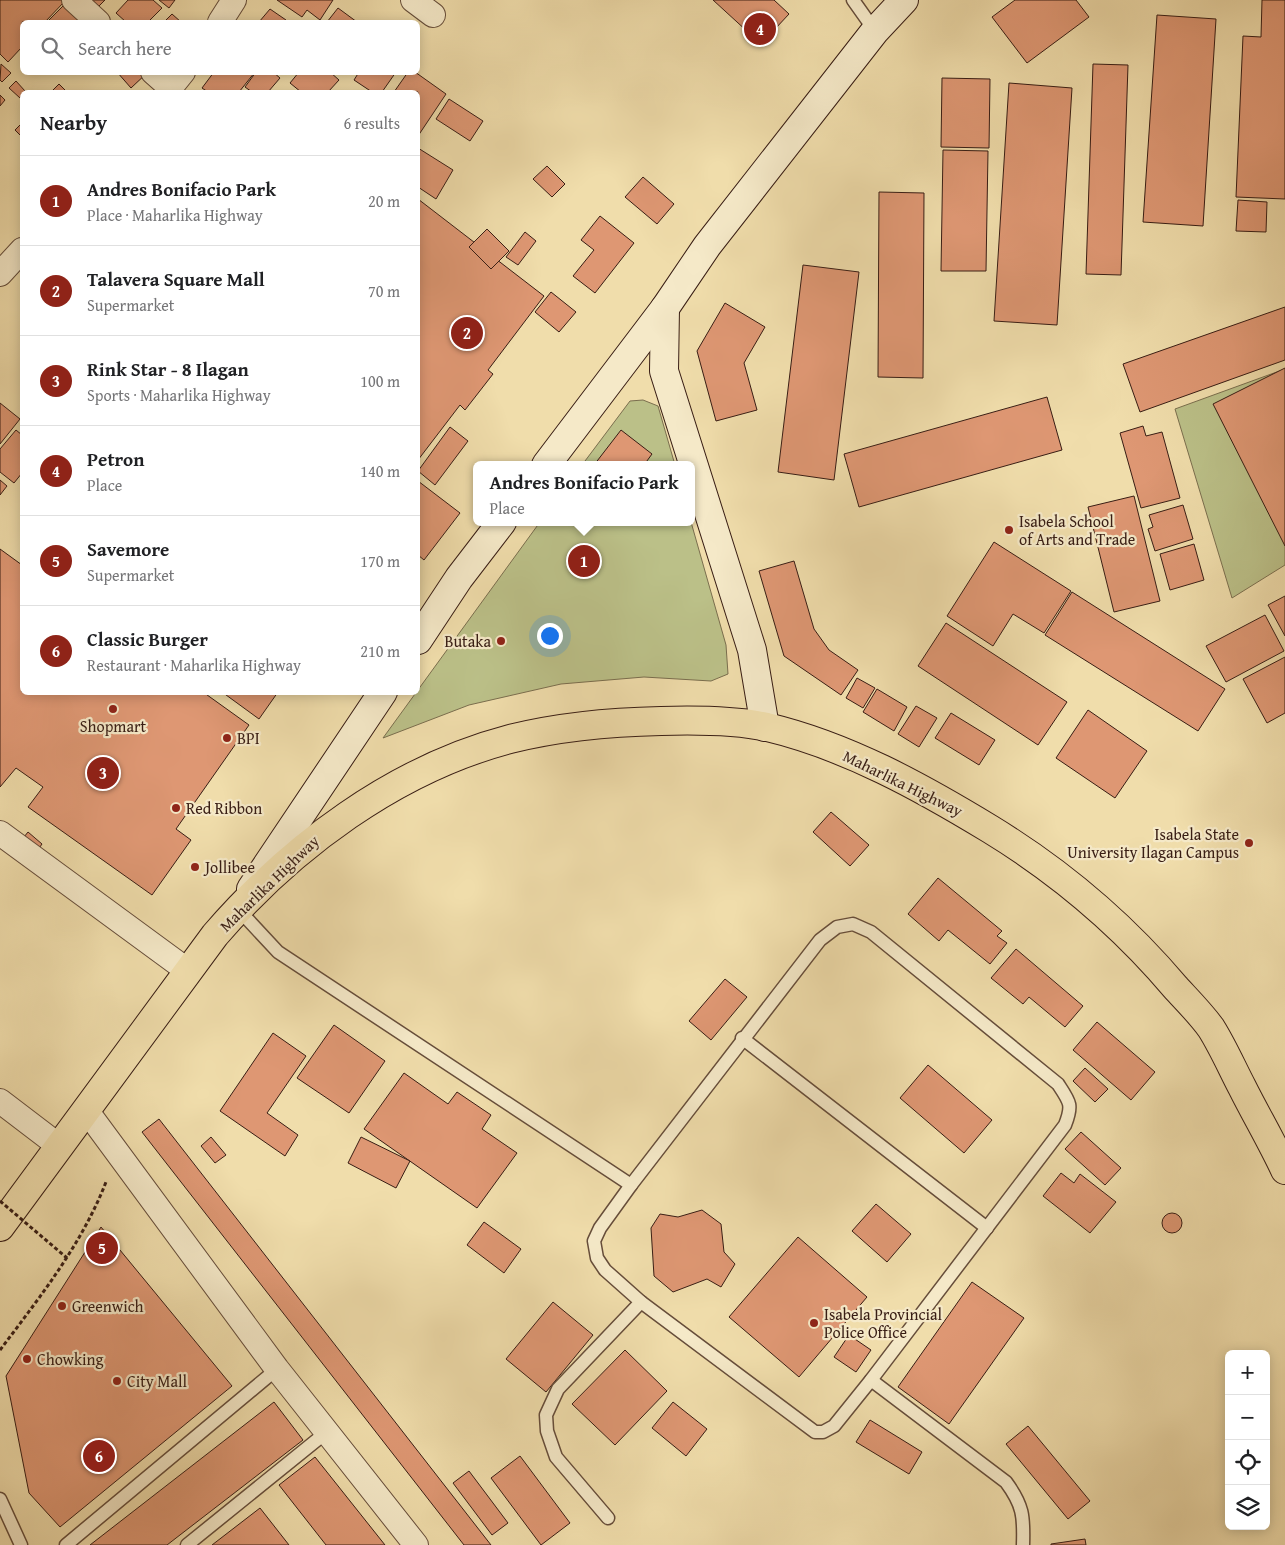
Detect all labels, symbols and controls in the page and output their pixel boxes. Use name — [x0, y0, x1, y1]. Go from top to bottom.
pin: 4 — [744, 10, 776, 48]
search box — [20, 20, 420, 75]
icon: search — [38, 34, 66, 62]
text: Search here — [78, 34, 172, 62]
text: Nearby — [40, 107, 107, 138]
text: 6 results — [343, 111, 400, 135]
text: Andres Bonifacio Park — [87, 175, 276, 203]
text: 1 — [52, 189, 60, 213]
text: 20 m — [368, 189, 400, 213]
text: Place · Maharlika Highway — [87, 203, 263, 227]
text: Talavera Square Mall — [87, 265, 265, 293]
text: 2 — [52, 279, 60, 303]
text: 70 m — [368, 279, 400, 303]
text: Supermarket — [87, 293, 174, 317]
pin: 2 — [451, 314, 483, 352]
text: Rink Star - 8 Ilagan — [87, 355, 249, 383]
text: 3 — [52, 369, 60, 393]
text: 100 m — [360, 369, 400, 393]
text: Sports · Maharlika Highway — [87, 383, 271, 407]
text: Petron — [87, 445, 144, 473]
text: 4 — [52, 459, 60, 483]
text: 140 m — [360, 459, 400, 483]
popup — [473, 461, 695, 526]
text: Andres Bonifacio Park — [489, 468, 679, 496]
text: Place — [87, 473, 122, 497]
text: Place — [489, 496, 525, 520]
place label: Isabela School of Arts and Trade — [1019, 509, 1135, 551]
marker: Isabela School of Arts and Trade — [1003, 524, 1015, 536]
text: Savemore — [87, 535, 169, 563]
pin: 1 — [568, 542, 600, 580]
text: 5 — [52, 549, 60, 573]
text: 170 m — [360, 549, 400, 573]
text: Supermarket — [87, 563, 174, 587]
your location — [537, 623, 563, 649]
text: Classic Burger — [87, 625, 208, 653]
place label: Butaka — [444, 629, 491, 653]
marker: Butaka — [495, 635, 507, 647]
text: 6 — [52, 639, 60, 663]
text: 210 m — [360, 639, 400, 663]
text: Restaurant · Maharlika Highway — [87, 653, 301, 677]
marker: Shopmart — [107, 703, 119, 715]
place label: Shopmart — [80, 714, 147, 738]
place label: BPI — [237, 726, 260, 750]
marker: BPI — [221, 732, 233, 744]
street label: Maharlika Highway — [839, 744, 967, 822]
pin: 3 — [87, 754, 119, 792]
place label: Red Ribbon — [186, 796, 262, 820]
marker: Red Ribbon — [170, 802, 182, 814]
place label: Isabela State University Ilagan Campus — [1067, 822, 1239, 864]
street label: Maharlika Highway — [214, 829, 324, 937]
marker: Isabela State University Ilagan Campus — [1243, 837, 1255, 849]
place label: Jollibee — [203, 855, 255, 879]
marker: Jollibee — [189, 861, 201, 873]
pin: 5 — [86, 1229, 118, 1267]
place label: Greenwich — [72, 1294, 143, 1318]
marker: Greenwich — [56, 1300, 68, 1312]
place label: Isabela Provincial Police Office — [824, 1302, 943, 1344]
marker: Isabela Provincial Police Office — [808, 1317, 820, 1329]
place label: Chowking — [37, 1347, 104, 1371]
map controls — [1225, 1350, 1270, 1530]
button: + — [1225, 1350, 1270, 1395]
marker: Chowking — [21, 1353, 33, 1365]
place label: City Mall — [127, 1369, 188, 1393]
marker: City Mall — [111, 1375, 123, 1387]
button: − — [1225, 1395, 1270, 1440]
pin: 6 — [83, 1437, 115, 1475]
button: locate — [1225, 1440, 1270, 1485]
button: layers — [1225, 1485, 1270, 1530]

